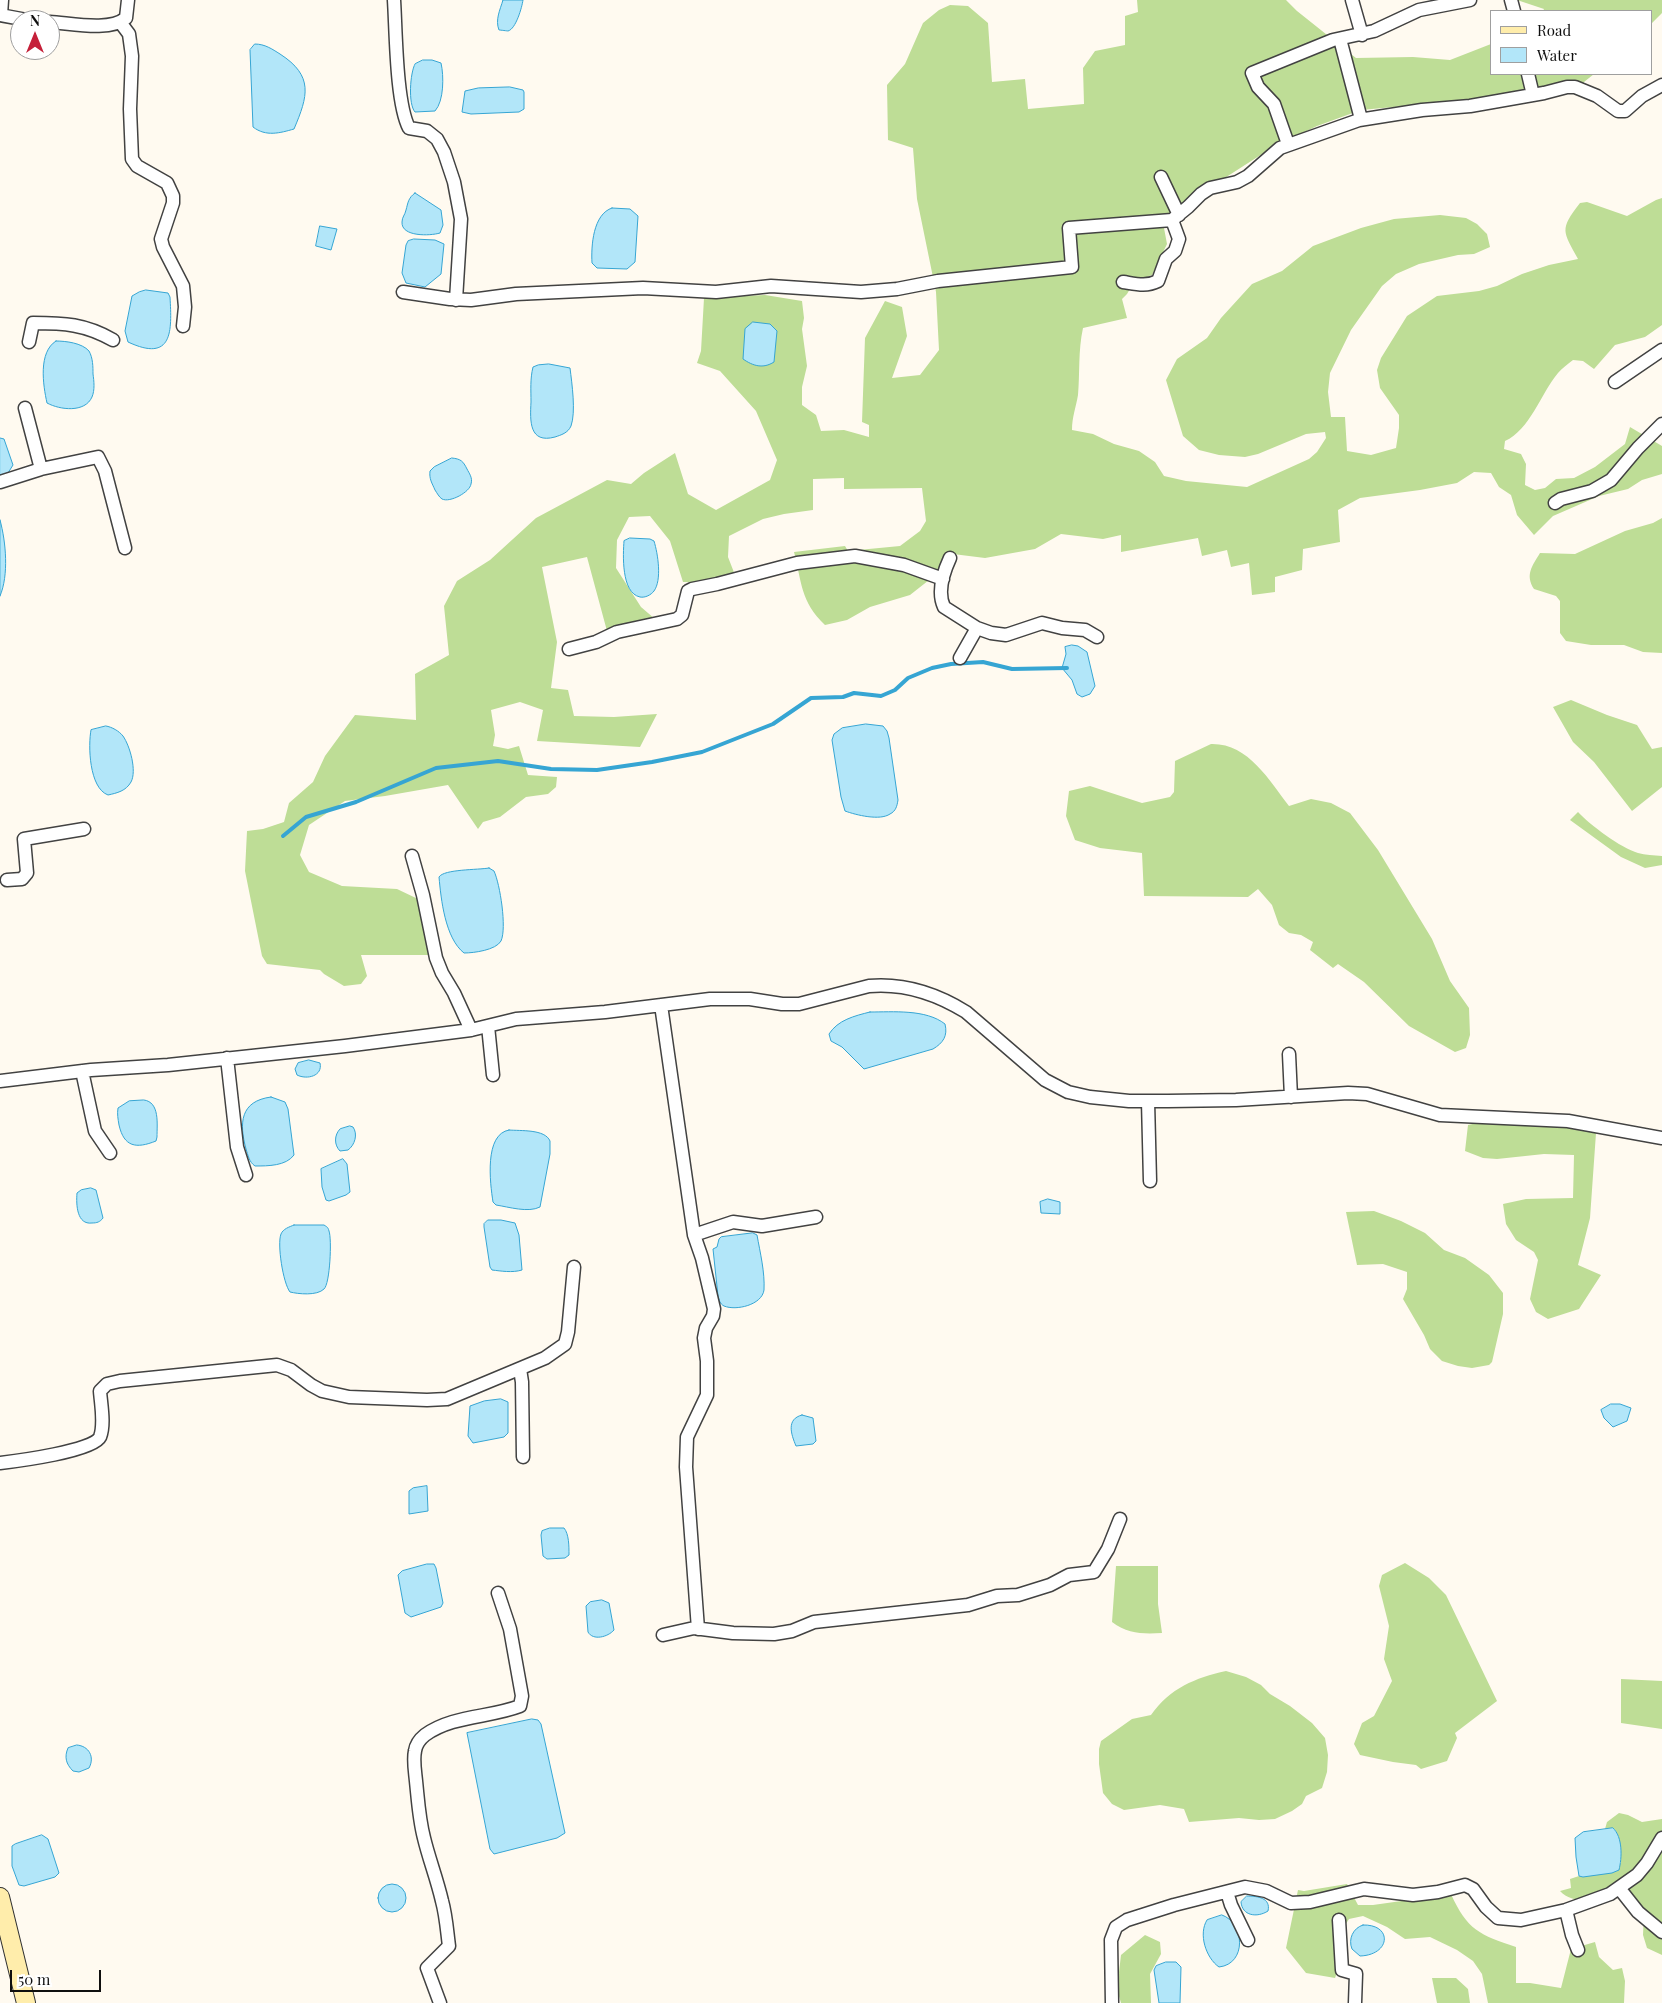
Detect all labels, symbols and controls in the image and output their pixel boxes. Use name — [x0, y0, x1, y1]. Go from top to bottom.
north arrow — [10, 10, 60, 60]
legend — [1490, 10, 1652, 75]
text: N — [30, 11, 40, 30]
text: Road — [1537, 20, 1571, 40]
text: Water — [1537, 45, 1577, 65]
scale bar — [12, 1960, 104, 1992]
text: 50 m — [18, 1969, 50, 1989]

